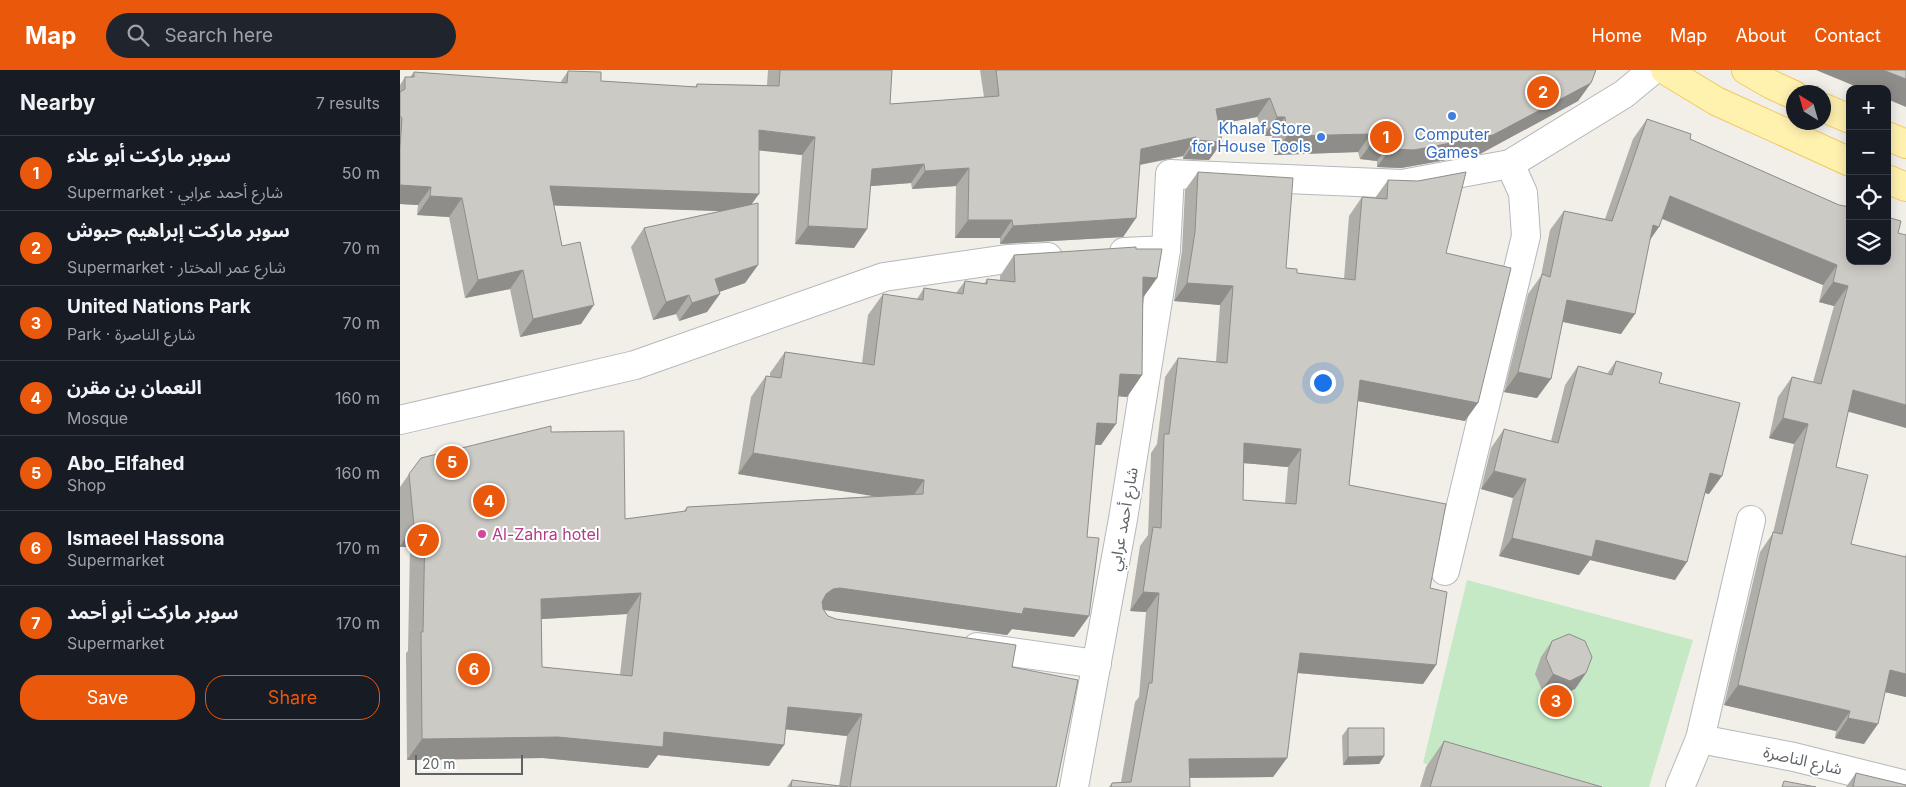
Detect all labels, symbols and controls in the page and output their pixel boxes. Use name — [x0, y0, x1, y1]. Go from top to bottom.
search box — [106, 13, 456, 58]
text: Map — [25, 21, 76, 50]
icon: search — [124, 21, 152, 49]
text: Search here — [164, 24, 273, 47]
text: Home — [1592, 25, 1642, 46]
text: Map — [1670, 25, 1707, 46]
text: About — [1735, 25, 1786, 46]
text: Contact — [1814, 25, 1881, 46]
pin: 2 — [1527, 73, 1559, 111]
north arrow — [1786, 85, 1831, 130]
map controls — [1846, 85, 1891, 265]
button: + — [1846, 85, 1891, 130]
text: Nearby — [20, 90, 95, 115]
text: 7 results — [316, 93, 380, 113]
marker: Computer Games — [1446, 110, 1458, 122]
place label: Khalaf Store for House Tools — [1192, 118, 1311, 156]
pin: 1 — [1370, 118, 1402, 156]
place label: Computer Games — [1415, 124, 1489, 162]
button: − — [1846, 130, 1891, 175]
marker: Khalaf Store for House Tools — [1315, 131, 1327, 143]
text: سوبر ماركت أبو علاء — [67, 144, 231, 167]
text: 1 — [33, 163, 39, 183]
text: 50 m — [342, 163, 380, 183]
button: locate — [1846, 175, 1891, 220]
text: Supermarket · شارع أحمد عرابي — [67, 182, 283, 202]
text: سوبر ماركت إبراهيم حبوش — [67, 219, 290, 242]
button: layers — [1846, 220, 1891, 265]
text: 2 — [31, 238, 41, 258]
text: 70 m — [343, 238, 380, 258]
text: Supermarket · شارع عمر المختار — [67, 257, 286, 277]
text: United Nations Park — [67, 295, 251, 318]
text: 3 — [31, 313, 41, 333]
text: 70 m — [343, 313, 380, 333]
text: Park · شارع الناصرة — [67, 324, 195, 344]
your location — [1310, 370, 1336, 396]
text: النعمان بن مقرن — [67, 376, 202, 399]
text: 4 — [31, 388, 41, 408]
text: 160 m — [335, 388, 380, 408]
text: Mosque — [67, 408, 128, 428]
pin: 5 — [436, 443, 468, 481]
text: Abo_Elfahed — [67, 452, 185, 475]
text: 5 — [31, 463, 41, 483]
text: 160 m — [335, 463, 380, 483]
street label: شارع أحمد عرابي — [1104, 466, 1145, 573]
text: Shop — [67, 475, 106, 495]
pin: 4 — [473, 482, 505, 520]
pin: 7 — [407, 521, 439, 559]
place label: Al-Zahra hotel — [492, 524, 600, 544]
text: Ismaeel Hassona — [67, 527, 225, 550]
marker: Al-Zahra hotel — [476, 528, 488, 540]
text: 6 — [31, 538, 41, 558]
text: 170 m — [336, 538, 380, 558]
text: Supermarket — [67, 550, 164, 570]
text: سوبر ماركت أبو أحمد — [67, 601, 238, 624]
text: 7 — [31, 613, 41, 633]
text: 170 m — [336, 613, 380, 633]
text: Supermarket — [67, 633, 164, 653]
pin: 6 — [458, 650, 490, 688]
button: Save — [20, 675, 195, 720]
button: Share — [205, 675, 380, 720]
pin: 3 — [1540, 682, 1572, 720]
street label: شارع الناصرة — [1761, 741, 1844, 782]
scale bar — [415, 752, 522, 775]
text: 20 m — [422, 755, 456, 772]

